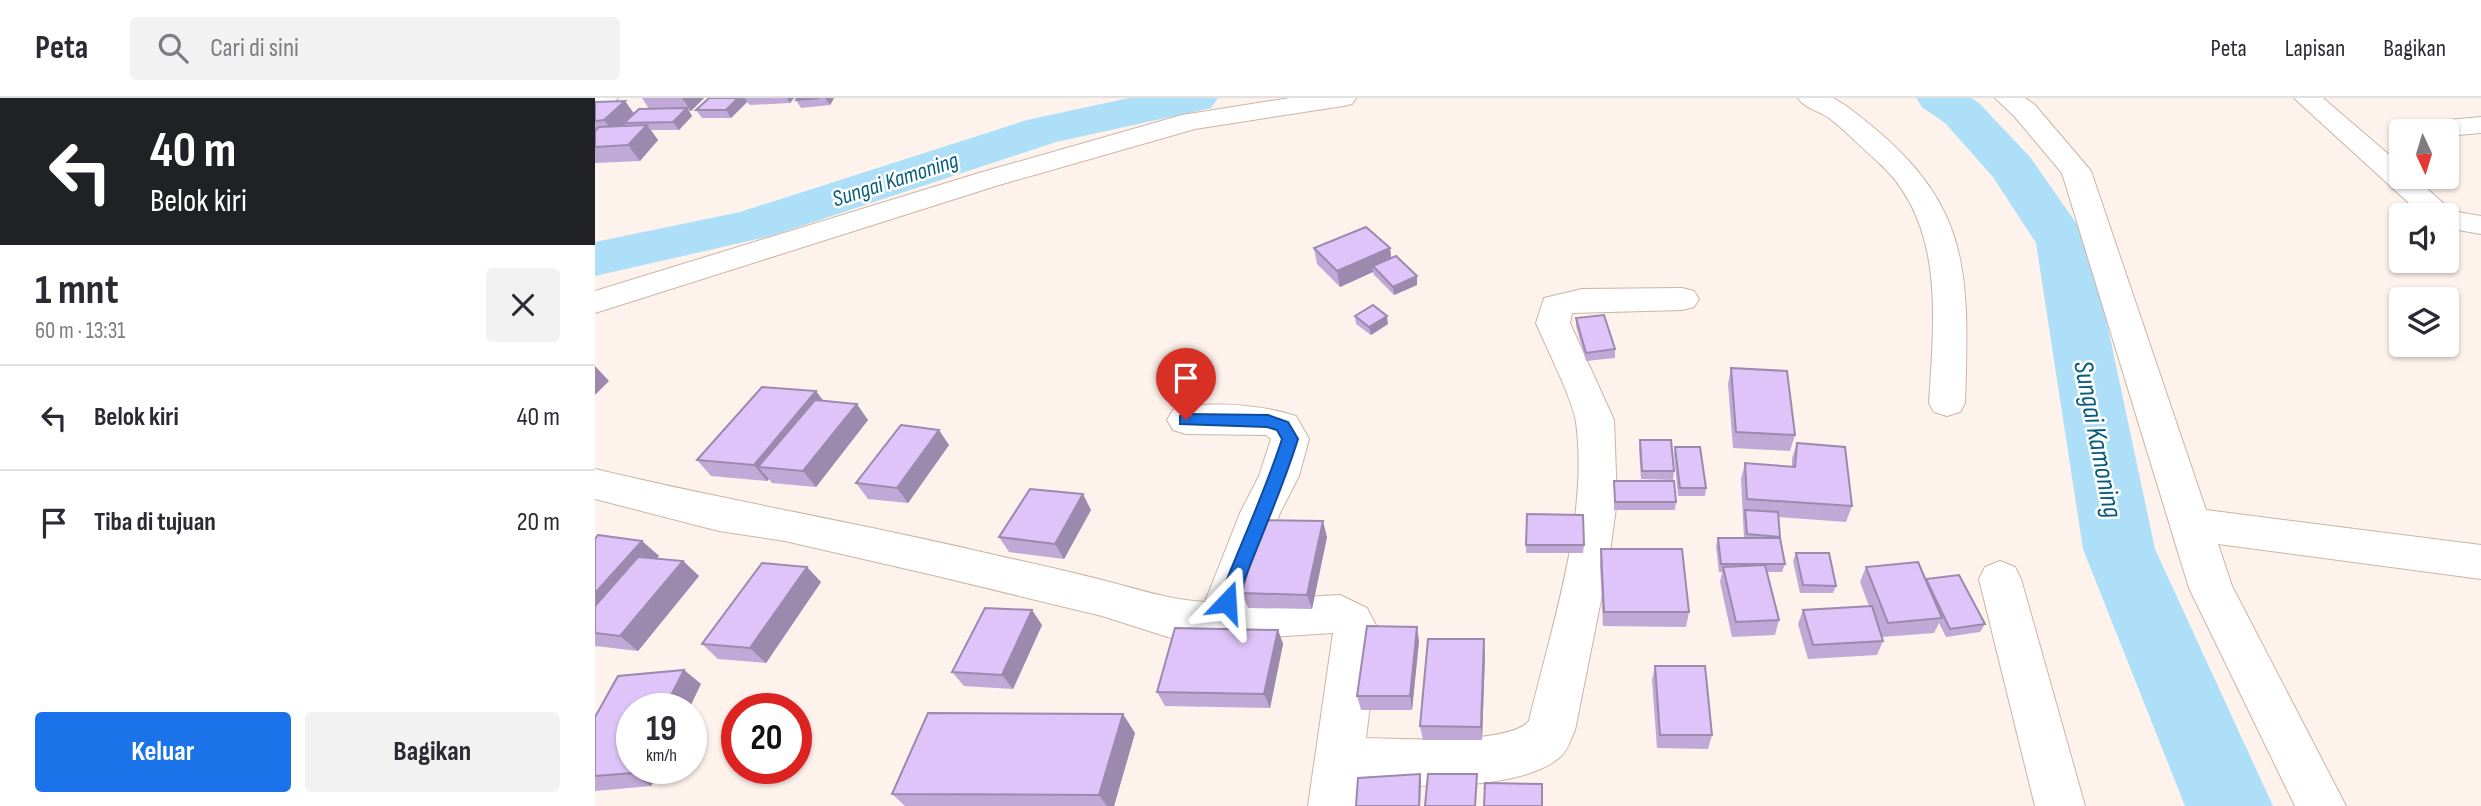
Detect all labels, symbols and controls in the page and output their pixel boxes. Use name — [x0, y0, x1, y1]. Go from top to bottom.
search box — [130, 17, 620, 80]
text: Peta — [35, 28, 88, 68]
icon: search — [154, 29, 192, 67]
text: Cari di sini — [210, 33, 299, 64]
text: Peta — [2211, 34, 2247, 63]
text: Lapisan — [2285, 34, 2345, 63]
text: Bagikan — [2383, 34, 2446, 63]
north arrow — [2389, 119, 2459, 189]
map controls — [2389, 119, 2459, 357]
text: 40 m — [150, 122, 236, 181]
icon: left — [35, 126, 126, 217]
water label: Sungai Kamoning — [829, 146, 962, 213]
text: Belok kiri — [150, 182, 247, 221]
button: sound — [2389, 203, 2459, 273]
text: 1 mnt — [35, 265, 119, 316]
button: close — [486, 268, 560, 342]
button: layers — [2389, 287, 2459, 357]
text: 60 m · 13:31 — [35, 317, 125, 345]
pin — [1156, 348, 1216, 420]
water label: Sungai Kamoning — [2066, 358, 2129, 521]
icon: arrive — [1167, 359, 1205, 397]
icon: left — [35, 399, 73, 437]
text: Belok kiri — [94, 402, 179, 433]
text: 40 m — [517, 402, 560, 433]
icon: arrive — [35, 504, 73, 542]
text: Tiba di tujuan — [94, 507, 216, 538]
text: 20 m — [517, 507, 560, 538]
position arrow — [1190, 565, 1264, 639]
speed limit sign: 20 — [721, 693, 812, 784]
text: 19 — [646, 708, 677, 751]
button: Keluar — [35, 712, 291, 792]
button: Bagikan — [305, 712, 560, 792]
text: km/h — [646, 745, 677, 766]

